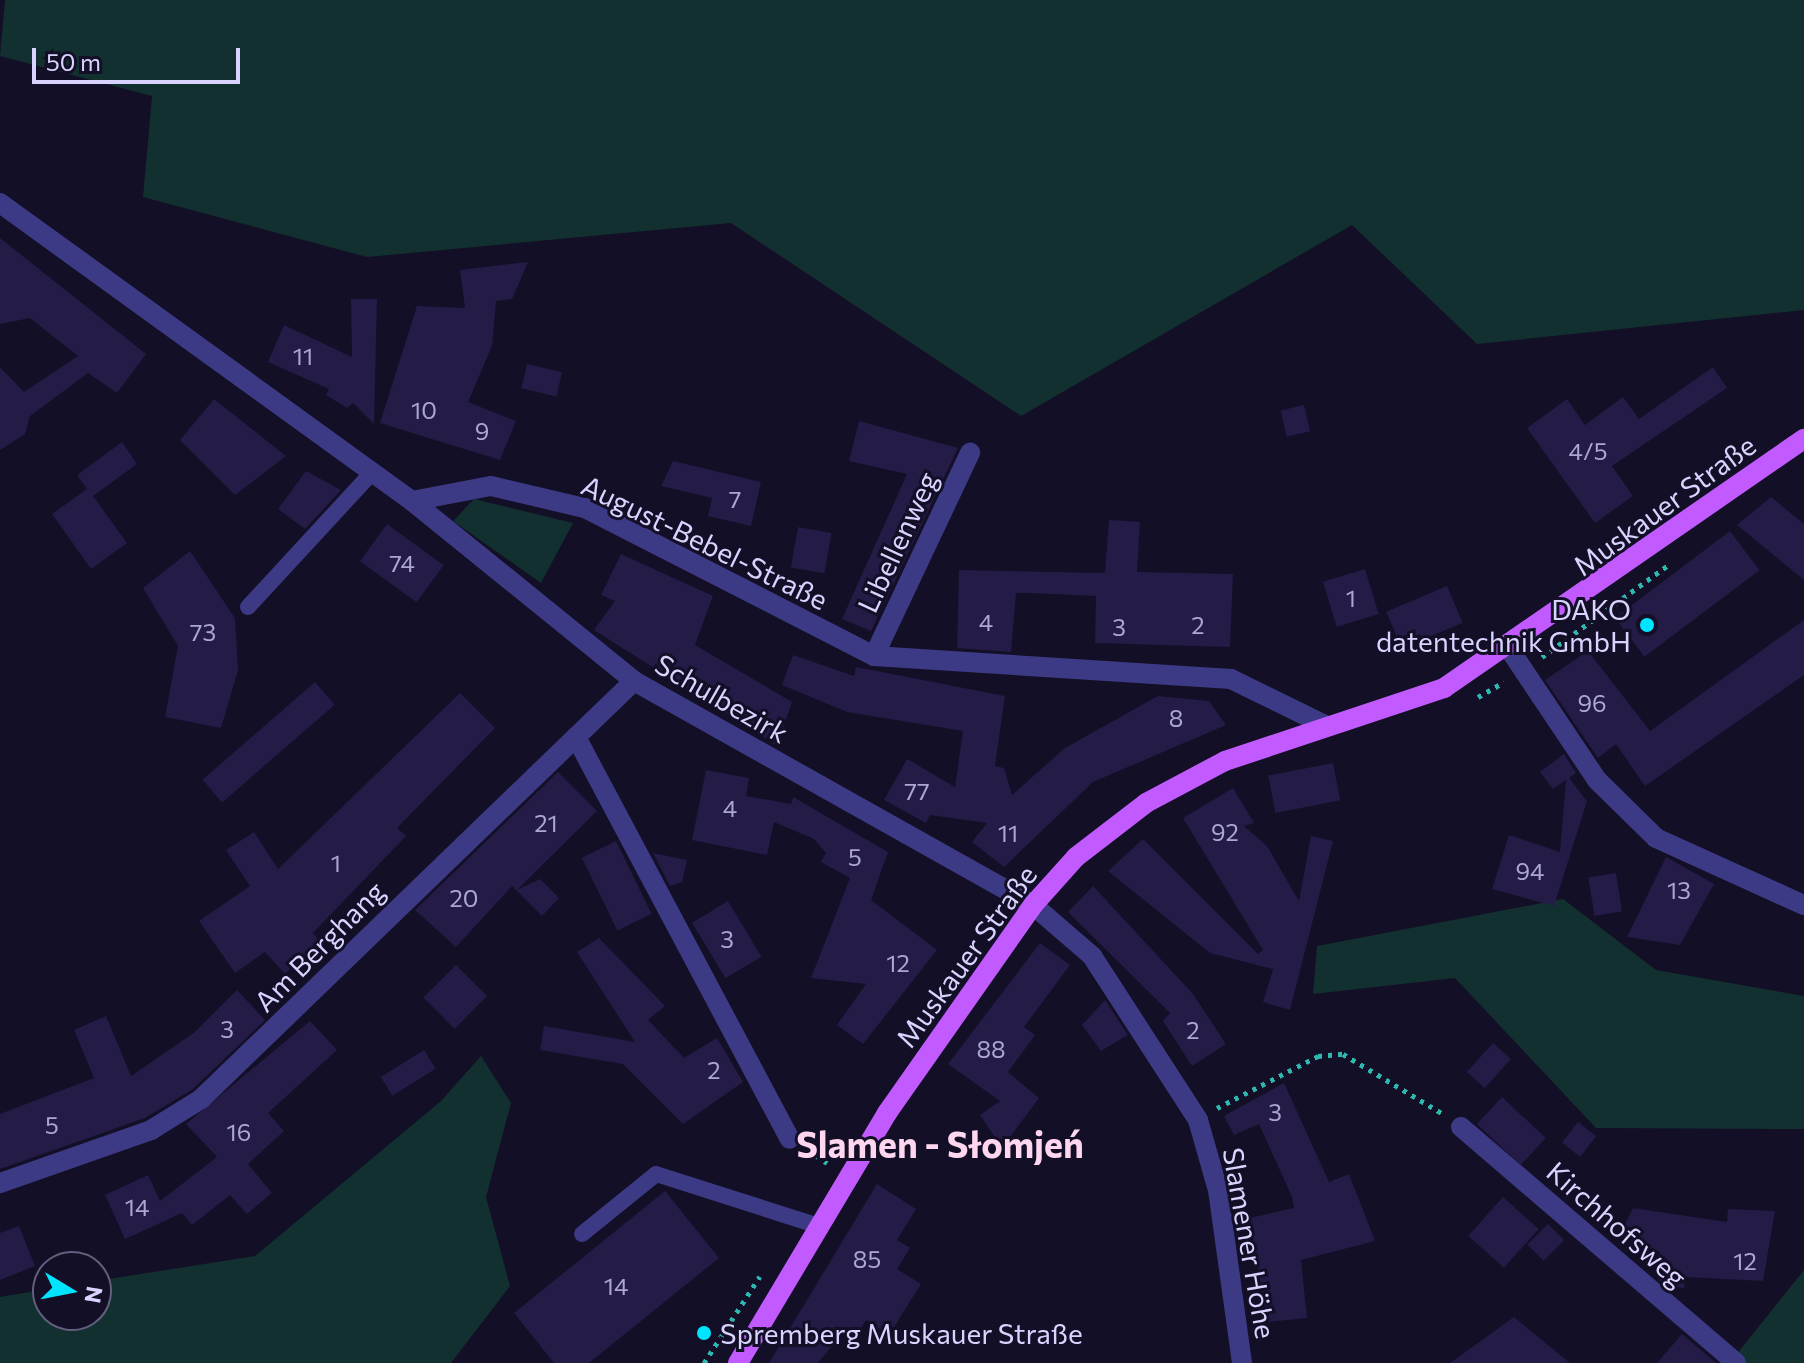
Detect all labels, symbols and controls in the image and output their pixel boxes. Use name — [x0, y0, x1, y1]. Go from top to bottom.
scale bar — [36, 32, 244, 82]
text: 50 m — [46, 47, 101, 76]
house number: 11 — [293, 342, 313, 370]
house number: 10 — [411, 396, 437, 424]
house number: 9 — [475, 417, 489, 445]
street label: Muskauer Straße — [1566, 428, 1762, 582]
house number: 4/5 — [1569, 437, 1607, 465]
street label: Libellenweg — [850, 466, 944, 618]
street label: August-Bebel-Straße — [577, 468, 833, 616]
house number: 7 — [729, 485, 741, 513]
house number: 74 — [389, 549, 415, 577]
house number: 1 — [1346, 584, 1356, 612]
place label: DAKO datentechnik GmbH — [1376, 592, 1631, 658]
house number: 4 — [979, 608, 993, 636]
house number: 2 — [1191, 611, 1205, 639]
house number: 3 — [1112, 613, 1126, 641]
marker: DAKO datentechnik GmbH — [1638, 616, 1656, 634]
house number: 73 — [190, 618, 216, 646]
street label: Schulbezirk — [650, 646, 794, 750]
house number: 96 — [1577, 689, 1607, 717]
house number: 8 — [1169, 704, 1183, 732]
house number: 77 — [904, 777, 930, 805]
house number: 4 — [723, 794, 737, 822]
house number: 21 — [534, 809, 558, 837]
house number: 92 — [1211, 818, 1239, 846]
house number: 11 — [998, 819, 1018, 847]
house number: 5 — [848, 843, 862, 871]
house number: 1 — [331, 849, 341, 877]
house number: 94 — [1516, 857, 1544, 885]
street label: Muskauer Straße — [889, 858, 1043, 1054]
street label: Am Berghang — [247, 874, 391, 1018]
house number: 13 — [1667, 876, 1691, 904]
house number: 20 — [450, 884, 478, 912]
house number: 3 — [720, 925, 734, 953]
house number: 12 — [886, 949, 910, 977]
house number: 3 — [220, 1015, 234, 1043]
house number: 2 — [1186, 1016, 1200, 1044]
house number: 88 — [976, 1035, 1006, 1063]
house number: 2 — [707, 1056, 721, 1084]
house number: 3 — [1268, 1098, 1282, 1126]
house number: 5 — [45, 1111, 59, 1139]
house number: 16 — [227, 1118, 251, 1146]
district label: Slamen - Słomjeń — [796, 1122, 1084, 1166]
street label: Slamener Höhe — [1217, 1145, 1283, 1341]
street label: Kirchhofsweg — [1540, 1154, 1694, 1294]
house number: 14 — [125, 1193, 149, 1221]
house number: 85 — [853, 1245, 881, 1273]
house number: 12 — [1733, 1247, 1757, 1275]
north arrow — [32, 1251, 112, 1331]
house number: 14 — [604, 1272, 628, 1300]
text: N — [79, 1284, 109, 1305]
place label: Spremberg Muskauer Straße — [720, 1316, 1083, 1350]
marker: Spremberg Muskauer Straße — [695, 1324, 713, 1342]

